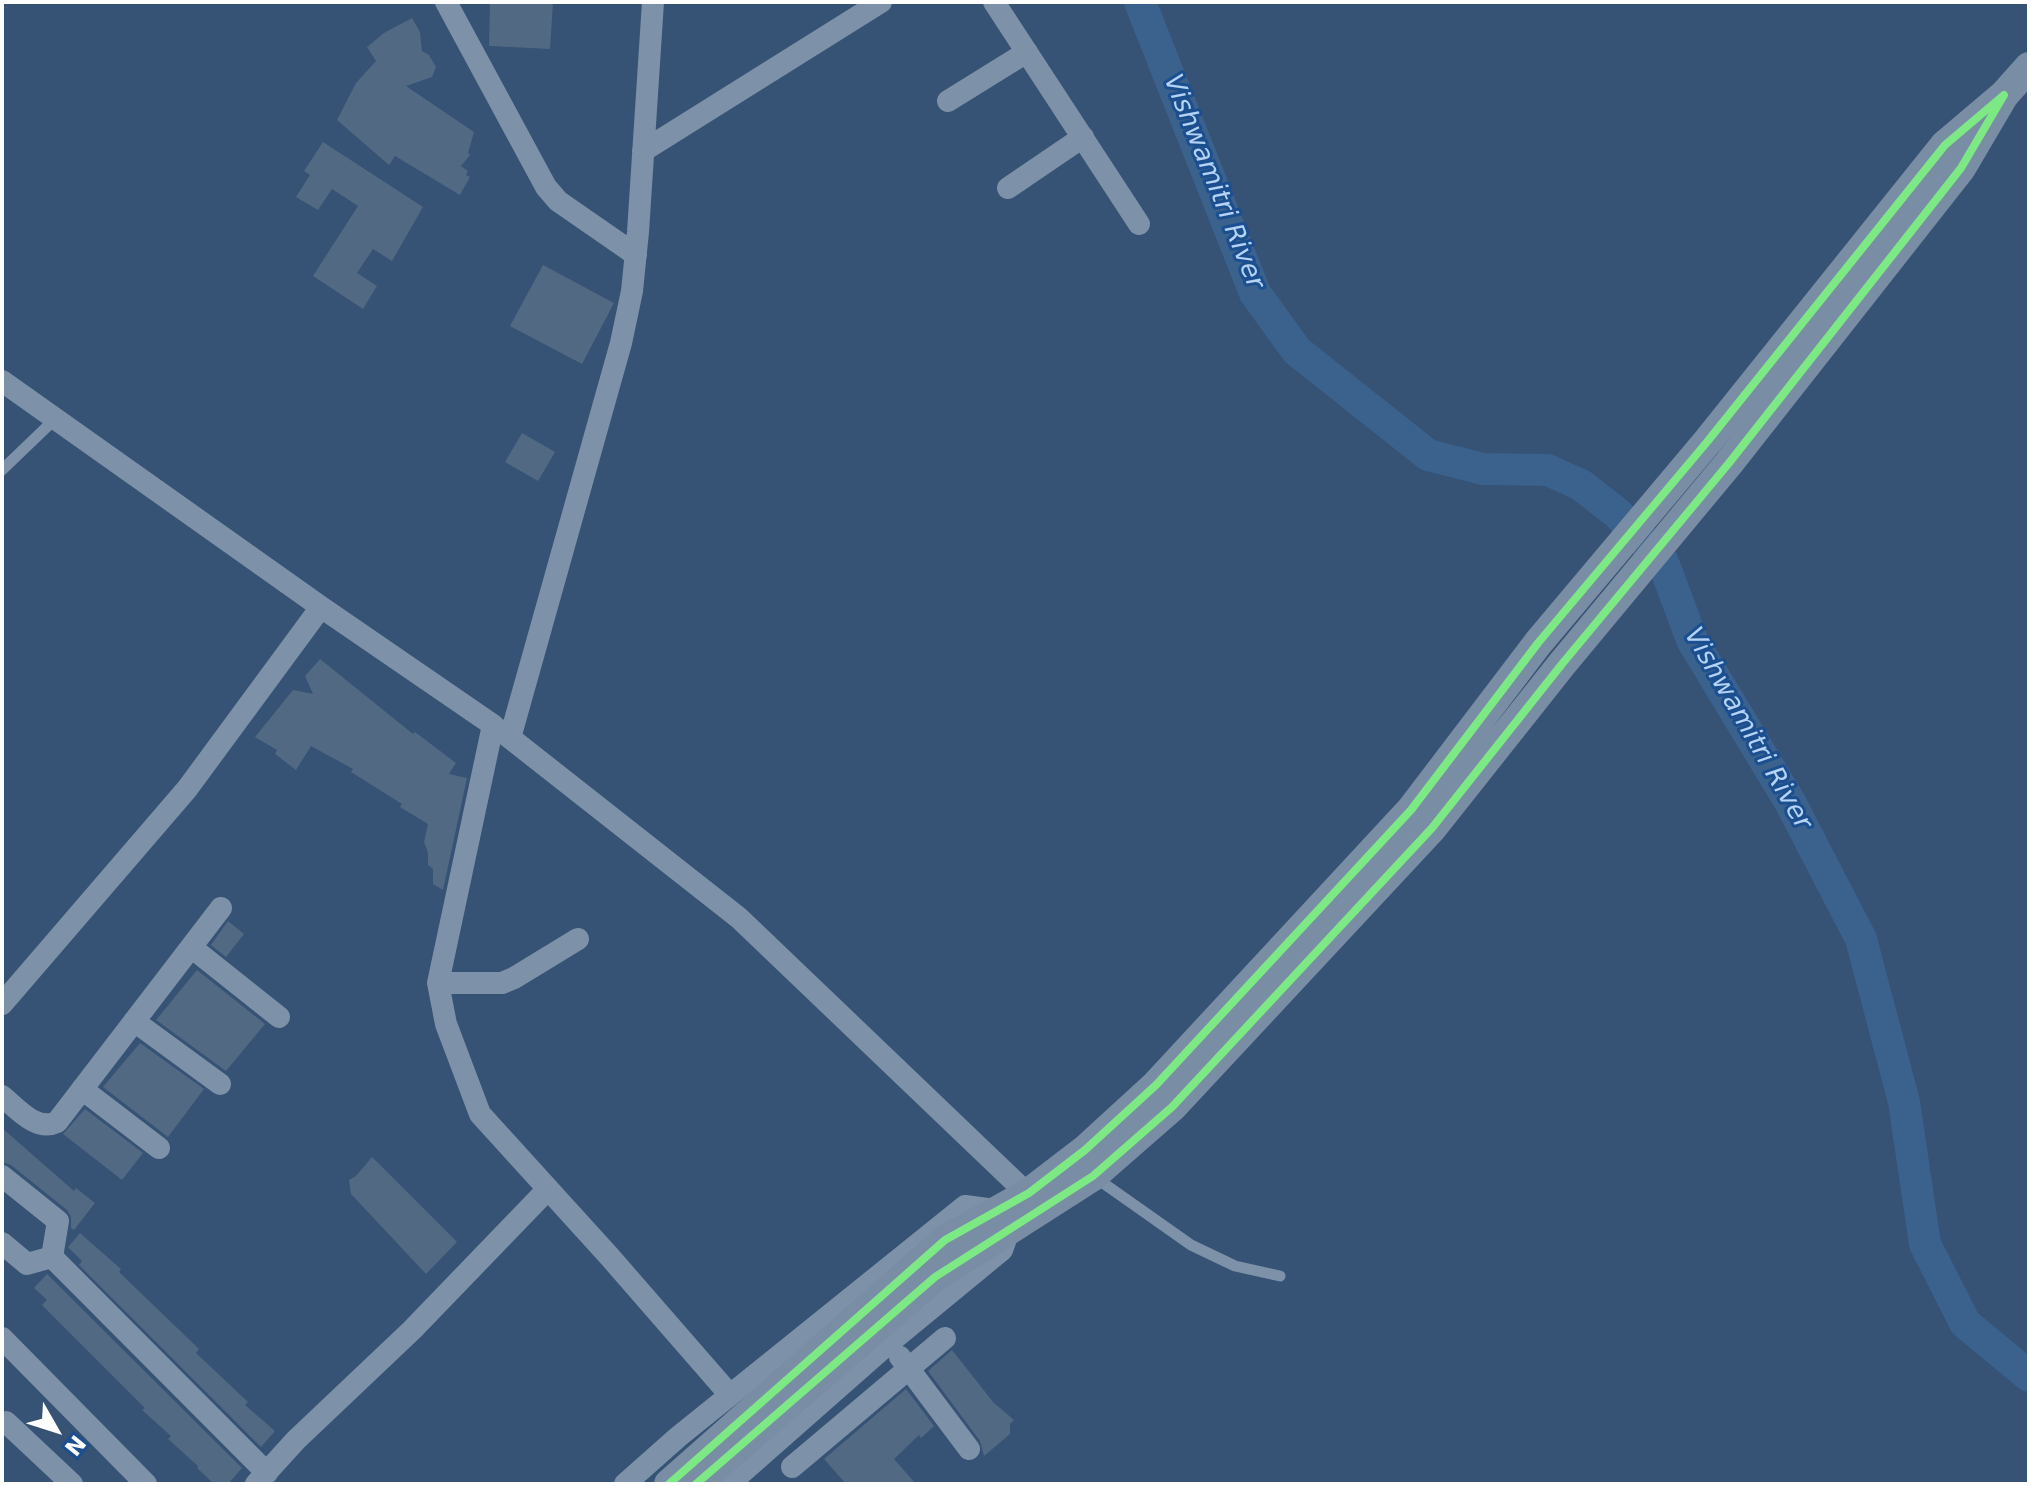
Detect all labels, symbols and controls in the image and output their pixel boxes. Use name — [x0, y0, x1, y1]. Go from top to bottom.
water label: Vishwamitri River — [1156, 70, 1270, 294]
water label: Vishwamitri River — [1676, 622, 1818, 836]
north arrow — [16, 1390, 96, 1470]
text: N — [60, 1430, 91, 1460]

